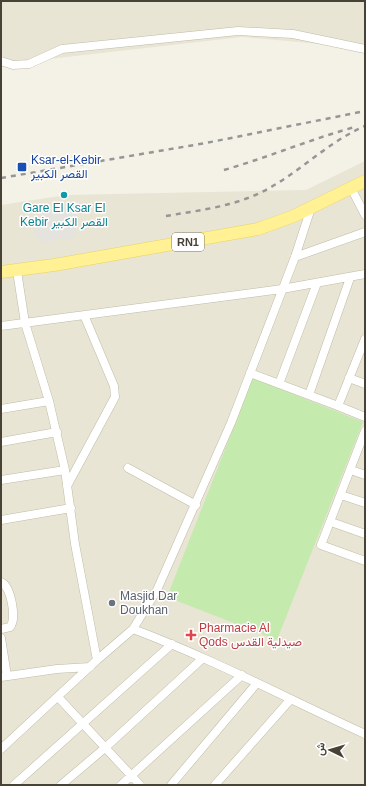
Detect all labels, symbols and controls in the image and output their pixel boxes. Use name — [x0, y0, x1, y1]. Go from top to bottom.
place label: Ksar-el-Kebir القصر الكبير — [30, 153, 101, 182]
marker: Ksar-el-Kebir القصر الكبير — [16, 161, 28, 173]
marker: Gare El Ksar El Kebir القصر الكبير — [59, 190, 69, 200]
place label: Gare El Ksar El Kebir القصر الكبير — [20, 201, 108, 230]
road number: RN1 — [172, 233, 204, 251]
place label: Masjid Dar Doukhan — [120, 589, 177, 617]
marker: Masjid Dar Doukhan — [107, 598, 117, 608]
place label: Pharmacie Al Qods صيدلية القدس — [199, 621, 302, 650]
marker: Pharmacie Al Qods صيدلية القدس — [186, 630, 196, 640]
north arrow — [310, 730, 350, 770]
text: ش — [313, 742, 328, 756]

